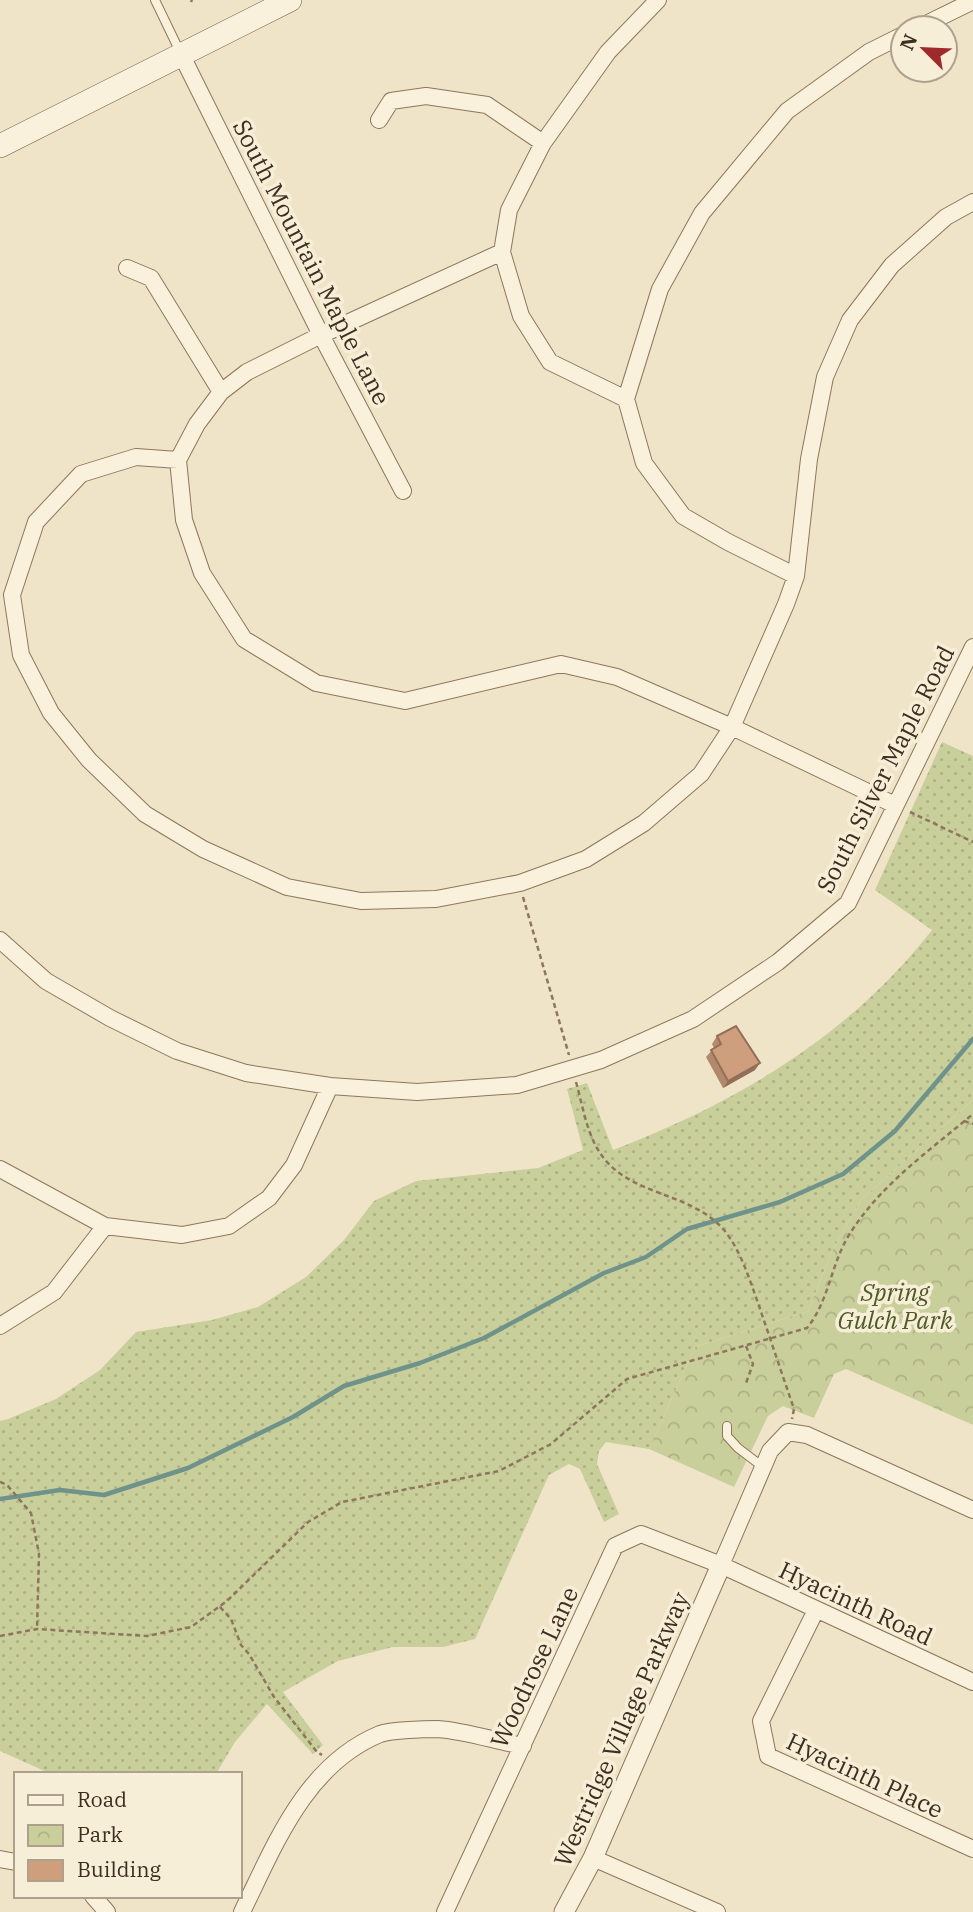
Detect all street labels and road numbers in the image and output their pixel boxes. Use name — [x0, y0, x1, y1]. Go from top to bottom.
street label: South Mountain Maple Lane — [226, 114, 398, 410]
street label: South Silver Maple Road — [809, 640, 961, 898]
street label: Hyacinth Road — [774, 1553, 938, 1653]
street label: Woodrose Lane — [483, 1581, 585, 1753]
street label: Westridge Village Parkway — [546, 1586, 696, 1871]
street label: Hyacinth Place — [782, 1725, 948, 1825]

